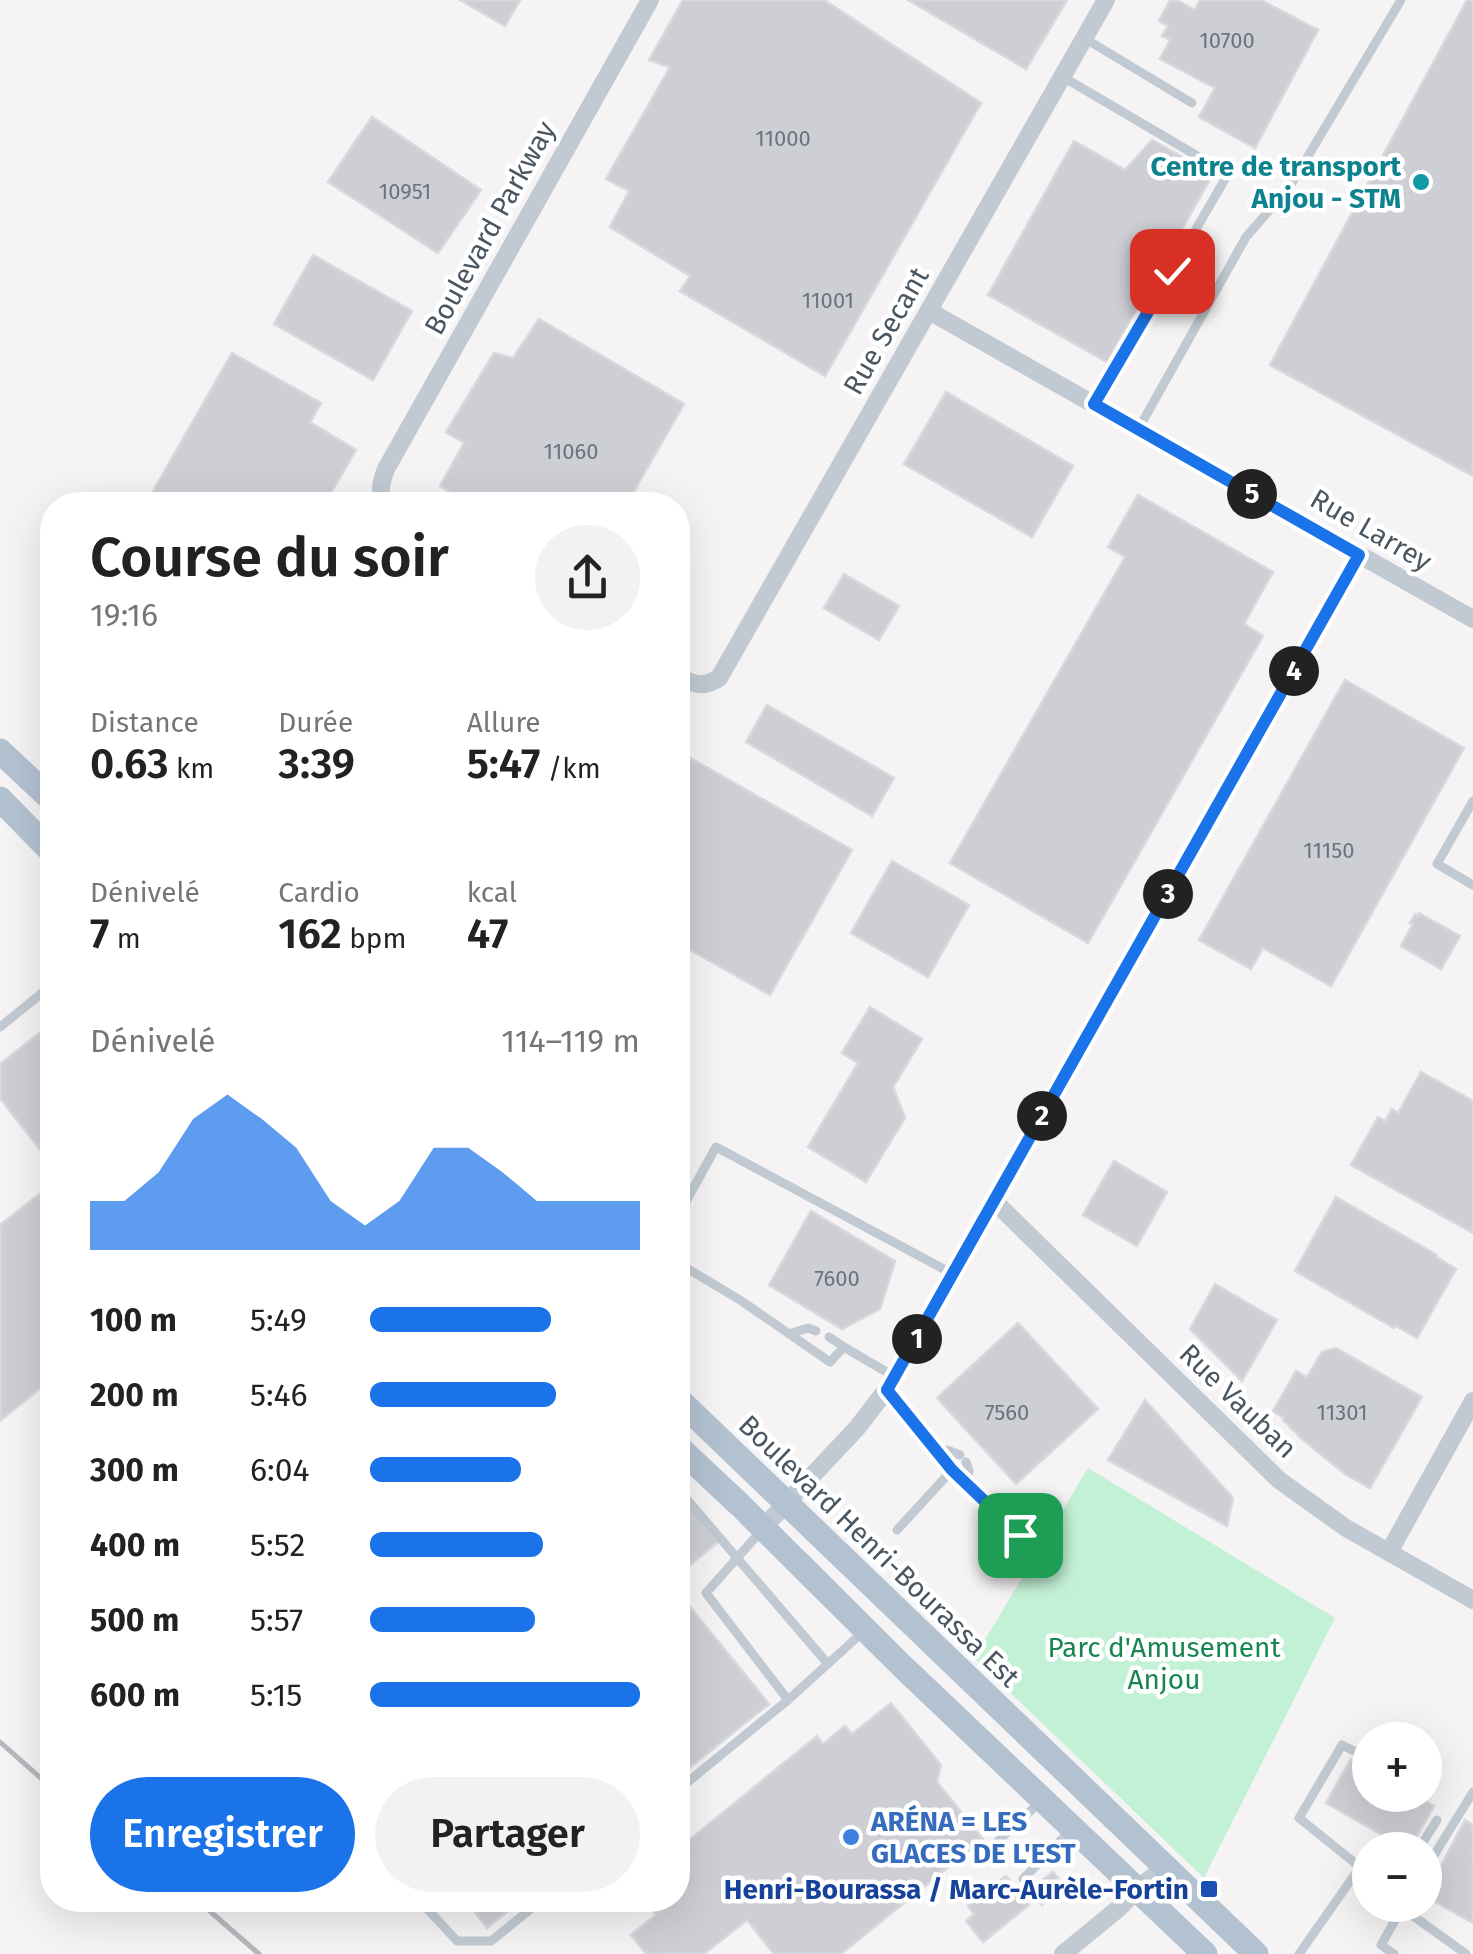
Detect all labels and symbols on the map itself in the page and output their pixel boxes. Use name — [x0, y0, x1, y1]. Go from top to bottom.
house number: 10700 — [1199, 27, 1255, 54]
street label: Boulevard Parkway — [418, 115, 562, 341]
house number: 11000 — [755, 125, 811, 152]
place label: Centre de transport Anjou - STM — [1150, 150, 1402, 215]
marker: Centre de transport Anjou - STM — [1410, 171, 1432, 193]
house number: 10951 — [379, 178, 431, 205]
pin — [1130, 229, 1215, 314]
street label: Rue Secant — [836, 261, 936, 400]
house number: 11001 — [802, 287, 854, 314]
house number: 11060 — [543, 438, 599, 465]
pin: 5 — [1227, 469, 1277, 519]
street label: Rue Larrey — [1305, 482, 1438, 578]
pin: 4 — [1269, 646, 1319, 696]
house number: 11150 — [1303, 837, 1355, 864]
pin: 3 — [1143, 869, 1193, 919]
pin: 2 — [1017, 1091, 1067, 1141]
house number: 7600 — [814, 1265, 860, 1292]
pin: 1 — [892, 1314, 942, 1364]
street label: Rue Vauban — [1173, 1337, 1303, 1465]
house number: 7560 — [985, 1399, 1029, 1426]
house number: 11301 — [1317, 1399, 1367, 1426]
street label: Boulevard Henri-Bourassa Est — [732, 1408, 1027, 1694]
pin — [978, 1493, 1063, 1578]
park label: Parc d'Amusement Anjou — [1047, 1631, 1281, 1696]
place label: ARÉNA = LES GLACES DE L'EST — [870, 1804, 1077, 1870]
marker: ARÉNA = LES GLACES DE L'EST — [840, 1826, 862, 1848]
place label: Henri-Bourassa / Marc-Aurèle-Fortin — [724, 1873, 1189, 1906]
marker: Henri-Bourassa / Marc-Aurèle-Fortin — [1198, 1878, 1220, 1900]

